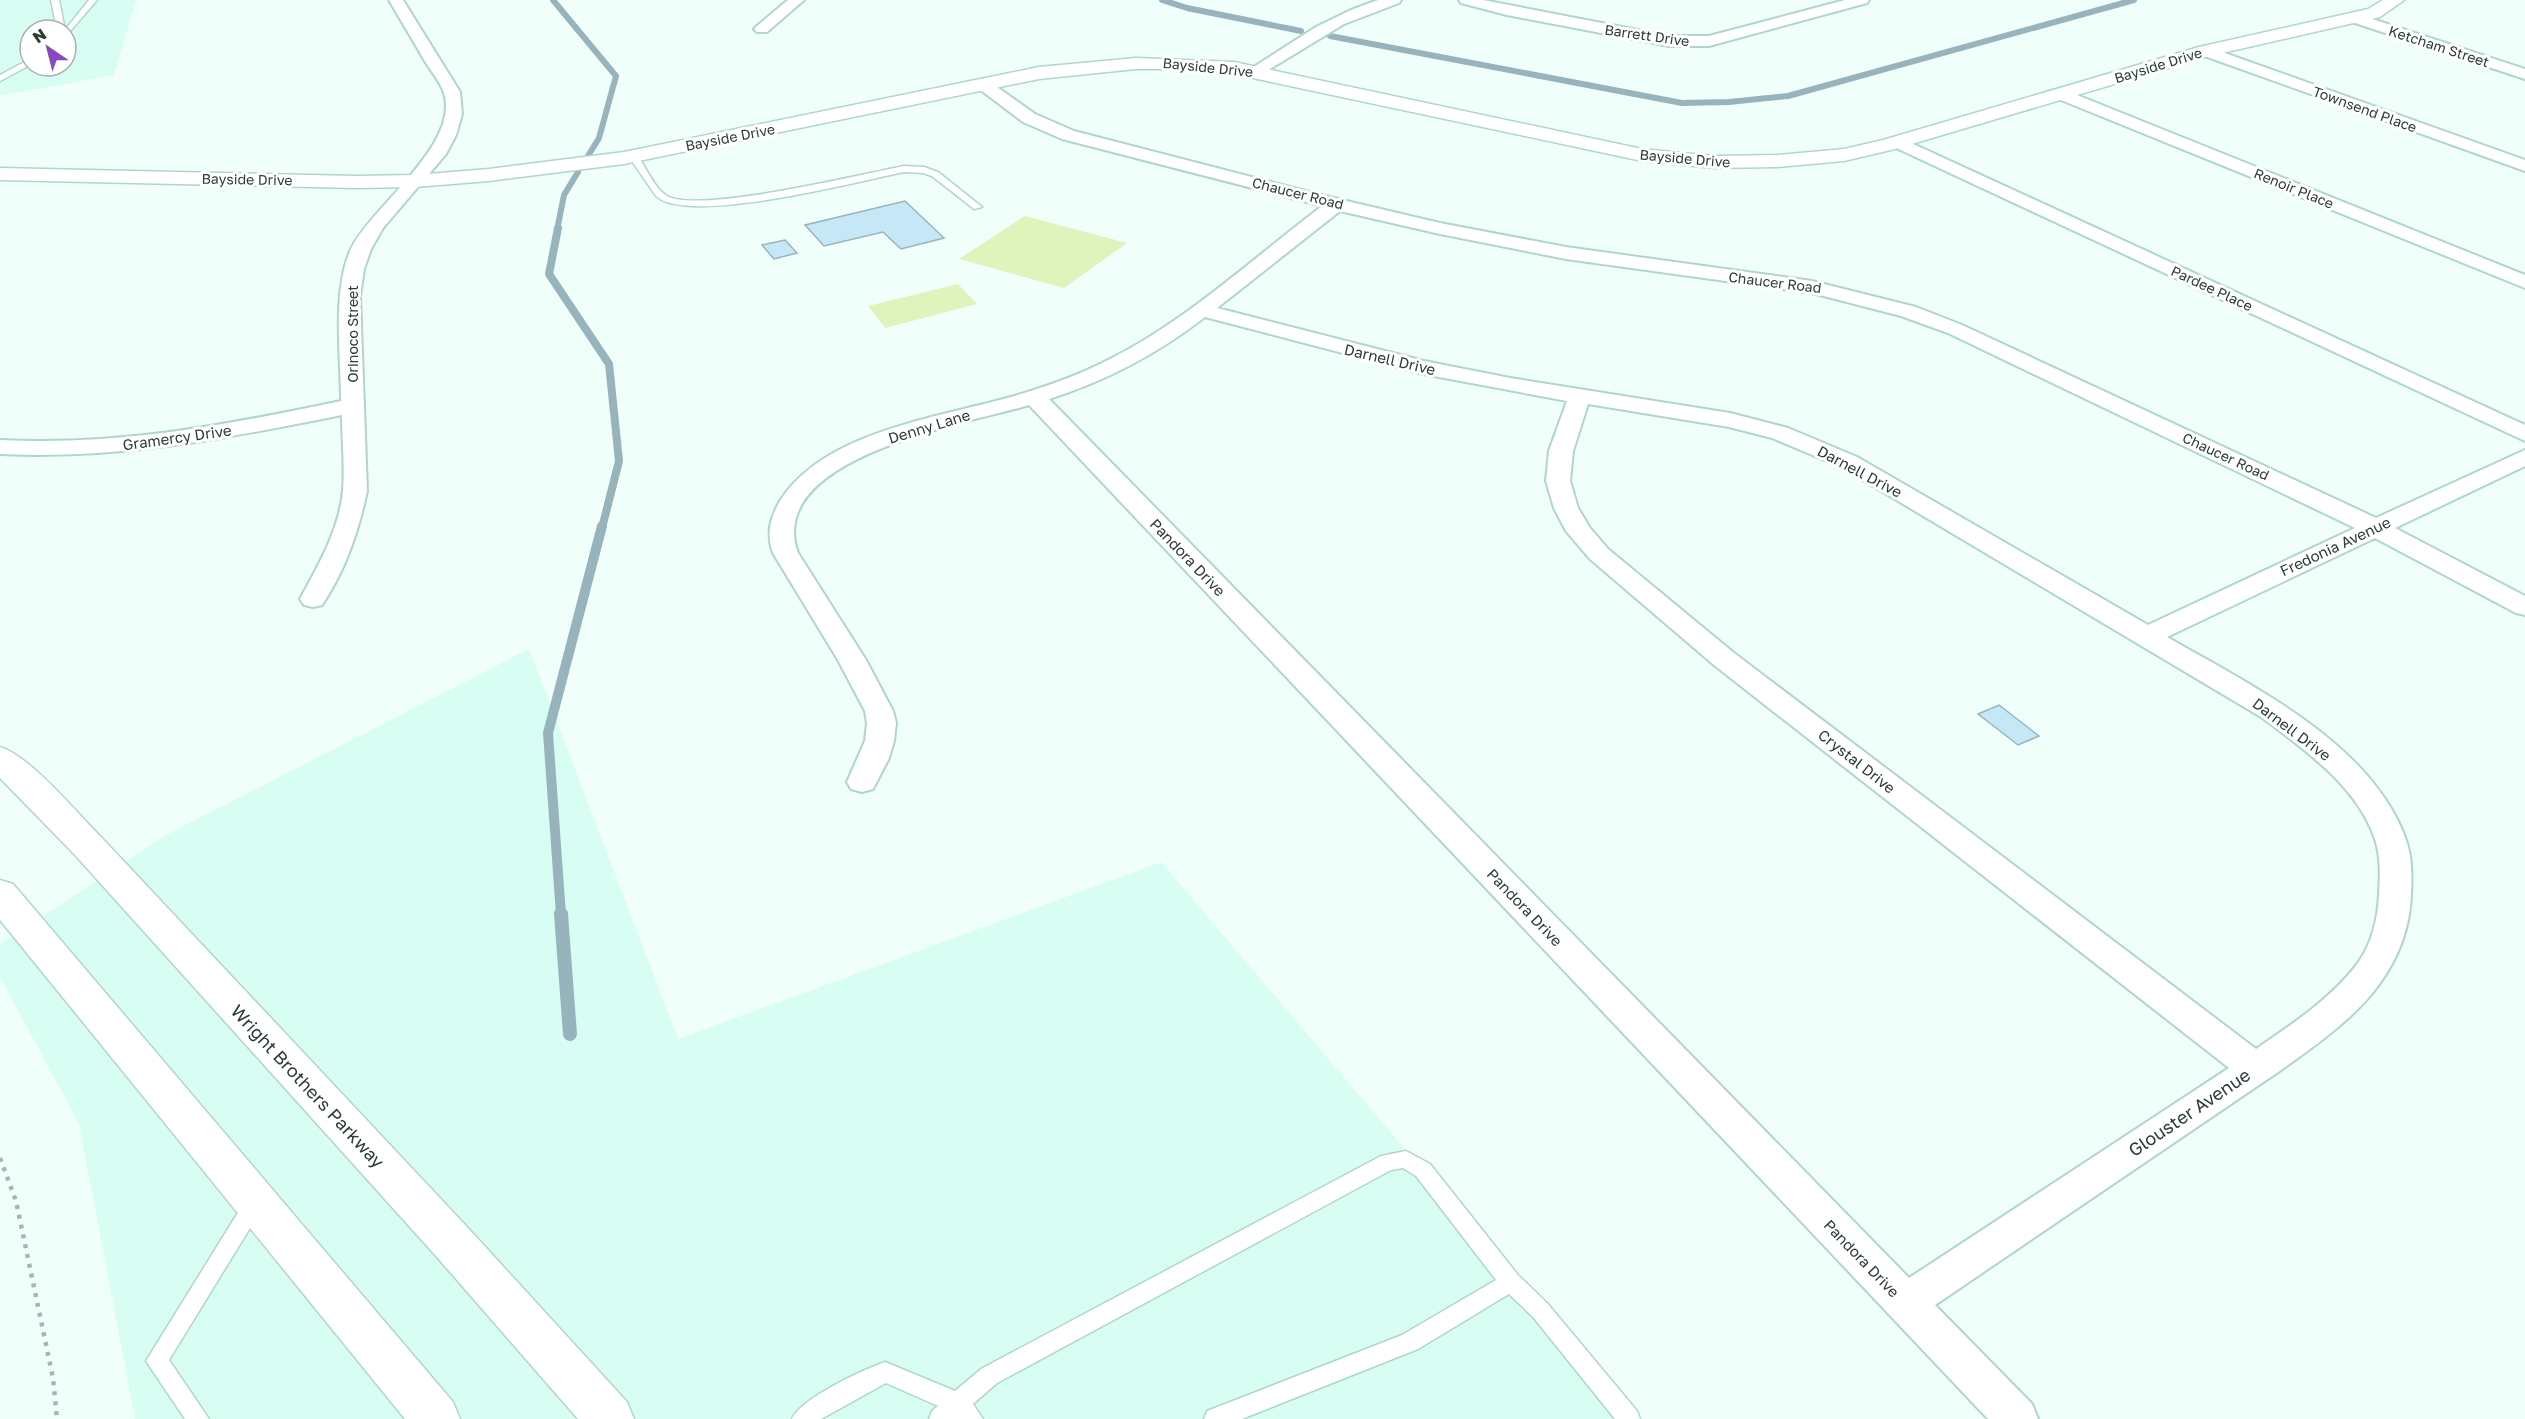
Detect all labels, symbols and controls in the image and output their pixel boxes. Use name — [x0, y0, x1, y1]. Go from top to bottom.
north arrow — [18, 18, 78, 78]
street label: Barrett Drive — [1604, 21, 1690, 49]
street label: Ketcham Street — [2387, 22, 2491, 70]
text: N — [29, 24, 50, 47]
street label: Bayside Drive — [2112, 44, 2204, 86]
street label: Bayside Drive — [1162, 54, 1254, 80]
street label: Townsend Place — [2311, 82, 2419, 136]
street label: Bayside Drive — [684, 120, 776, 154]
street label: Bayside Drive — [1639, 146, 1731, 170]
street label: Renoir Place — [2252, 164, 2336, 212]
street label: Bayside Drive — [201, 170, 293, 188]
street label: Chaucer Road — [1251, 173, 1345, 213]
street label: Pardee Place — [2169, 262, 2255, 314]
street label: Chaucer Road — [1728, 268, 1822, 296]
street label: Orinoco Street — [344, 285, 361, 383]
street label: Darnell Drive — [1343, 340, 1438, 378]
street label: Denny Lane — [886, 405, 972, 447]
street label: Gramercy Drive — [121, 420, 233, 454]
street label: Chaucer Road — [2180, 429, 2272, 483]
street label: Darnell Drive — [1815, 441, 1906, 501]
street label: Fredonia Avenue — [2277, 512, 2393, 580]
street label: Pandora Drive — [1147, 515, 1230, 600]
street label: Darnell Drive — [2249, 694, 2335, 764]
street label: Crystal Drive — [1815, 725, 1899, 797]
street label: Pandora Drive — [1484, 865, 1567, 950]
street label: Wright Brothers Parkway — [227, 1000, 389, 1172]
street label: Glouster Avenue — [2124, 1063, 2254, 1161]
street label: Pandora Drive — [1821, 1216, 1904, 1301]

